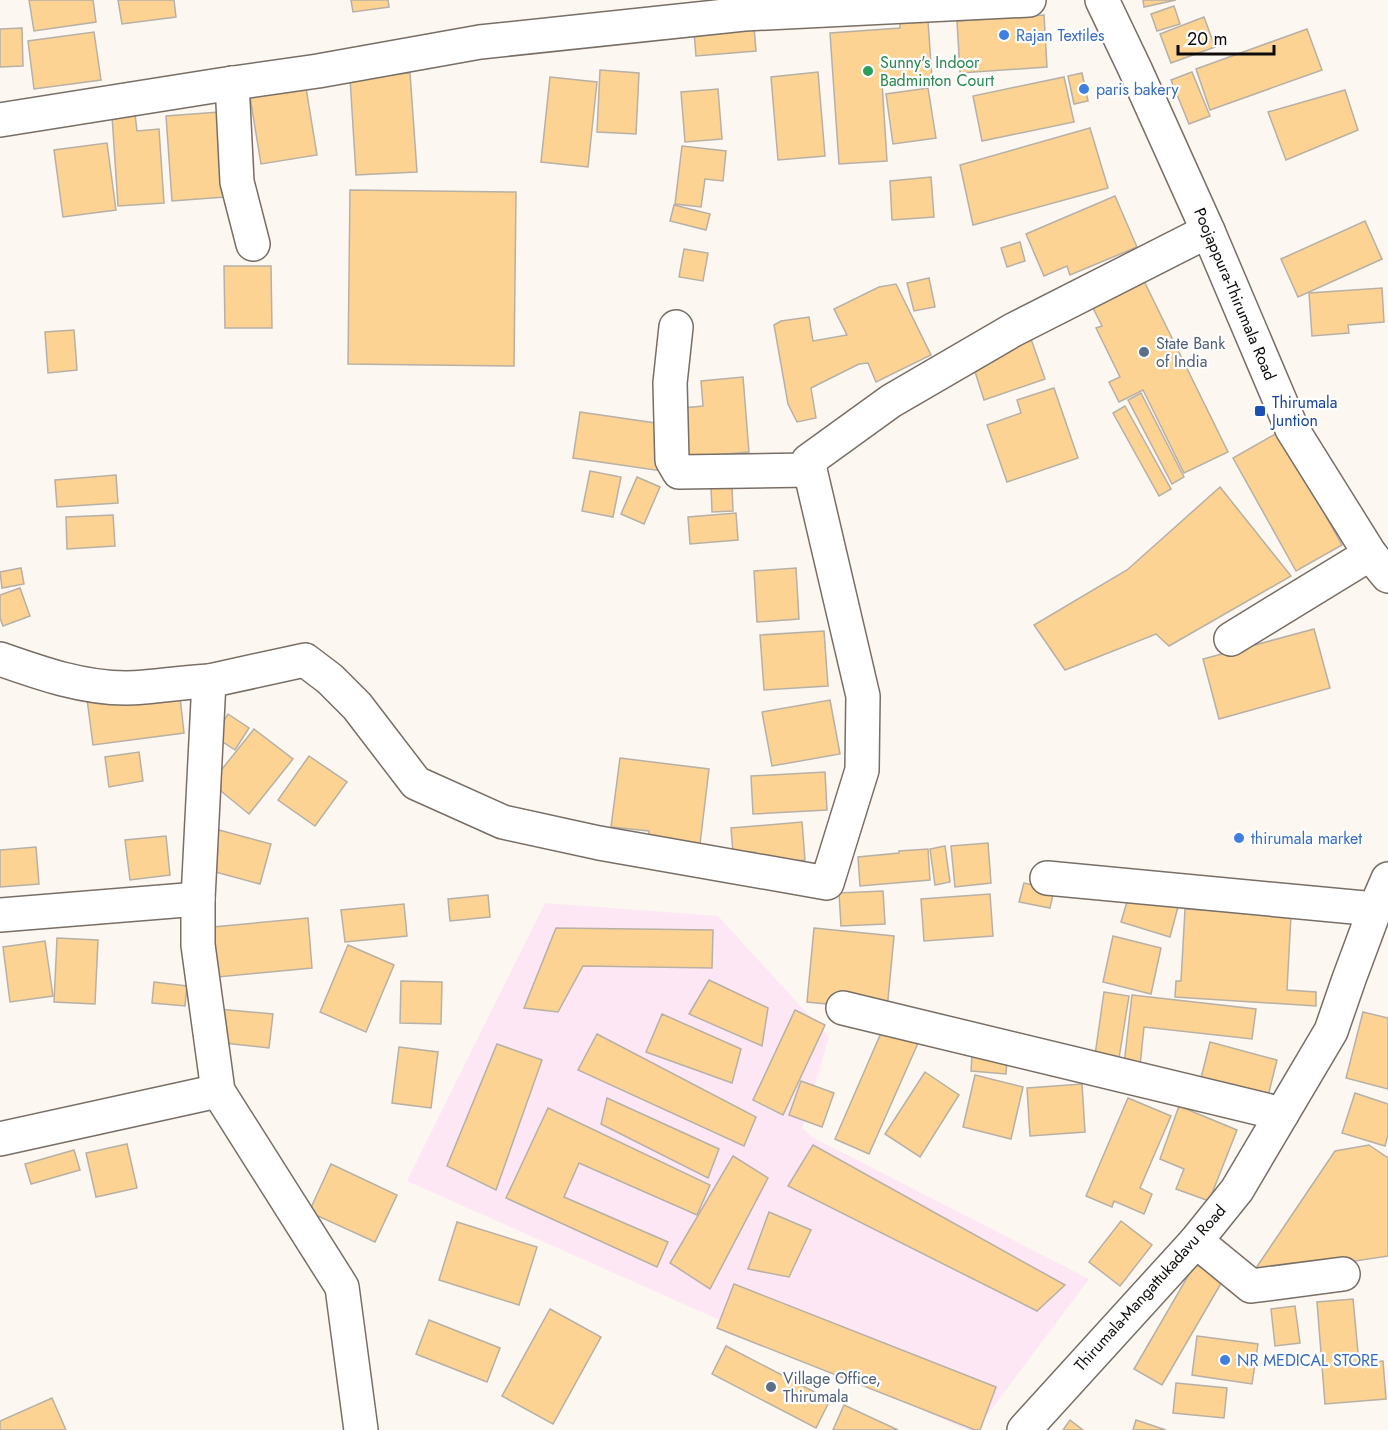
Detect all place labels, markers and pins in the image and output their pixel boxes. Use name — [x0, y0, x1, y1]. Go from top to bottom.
place label: Rajan Textiles — [1016, 24, 1104, 47]
marker: Rajan Textiles — [997, 28, 1011, 42]
place label: Sunny's Indoor Badminton Court — [880, 51, 994, 92]
marker: Sunny's Indoor Badminton Court — [861, 64, 875, 78]
place label: paris bakery — [1096, 78, 1180, 101]
marker: paris bakery — [1077, 82, 1091, 96]
place label: State Bank of India — [1156, 332, 1226, 373]
marker: State Bank of India — [1137, 345, 1151, 359]
place label: Thirumala Juntion — [1270, 391, 1337, 432]
marker: Thirumala Juntion — [1253, 404, 1267, 418]
place label: thirumala market — [1251, 827, 1362, 850]
marker: thirumala market — [1232, 831, 1246, 845]
place label: NR MEDICAL STORE — [1237, 1349, 1379, 1372]
marker: NR MEDICAL STORE — [1218, 1353, 1232, 1367]
place label: Village Office, Thirumala — [783, 1367, 881, 1408]
marker: Village Office, Thirumala — [764, 1380, 778, 1394]

